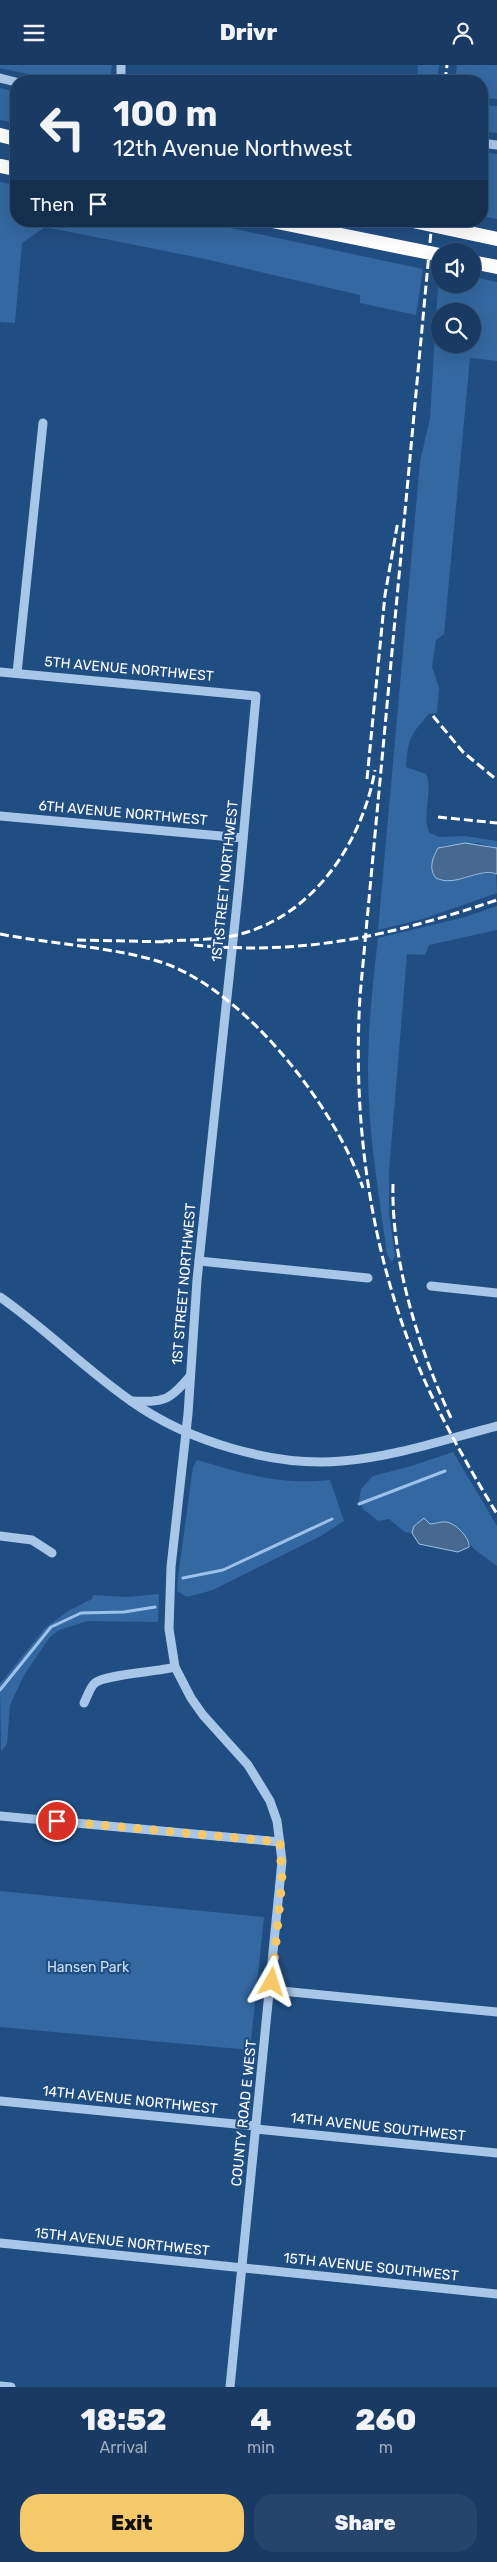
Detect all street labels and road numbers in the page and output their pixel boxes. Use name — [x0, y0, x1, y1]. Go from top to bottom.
street label: 5TH AVENUE NORTHWEST — [44, 653, 214, 685]
street label: 6TH AVENUE NORTHWEST — [38, 797, 208, 829]
street label: 1ST STREET NORTHWEST — [208, 799, 242, 963]
street label: 1ST STREET NORTHWEST — [168, 1202, 200, 1366]
street label: COUNTY ROAD E WEST — [228, 2039, 260, 2187]
street label: 14TH AVENUE NORTHWEST — [42, 2082, 218, 2118]
street label: 14TH AVENUE SOUTHWEST — [290, 2109, 466, 2145]
street label: 15TH AVENUE NORTHWEST — [34, 2224, 210, 2260]
street label: 15TH AVENUE SOUTHWEST — [283, 2249, 459, 2285]

